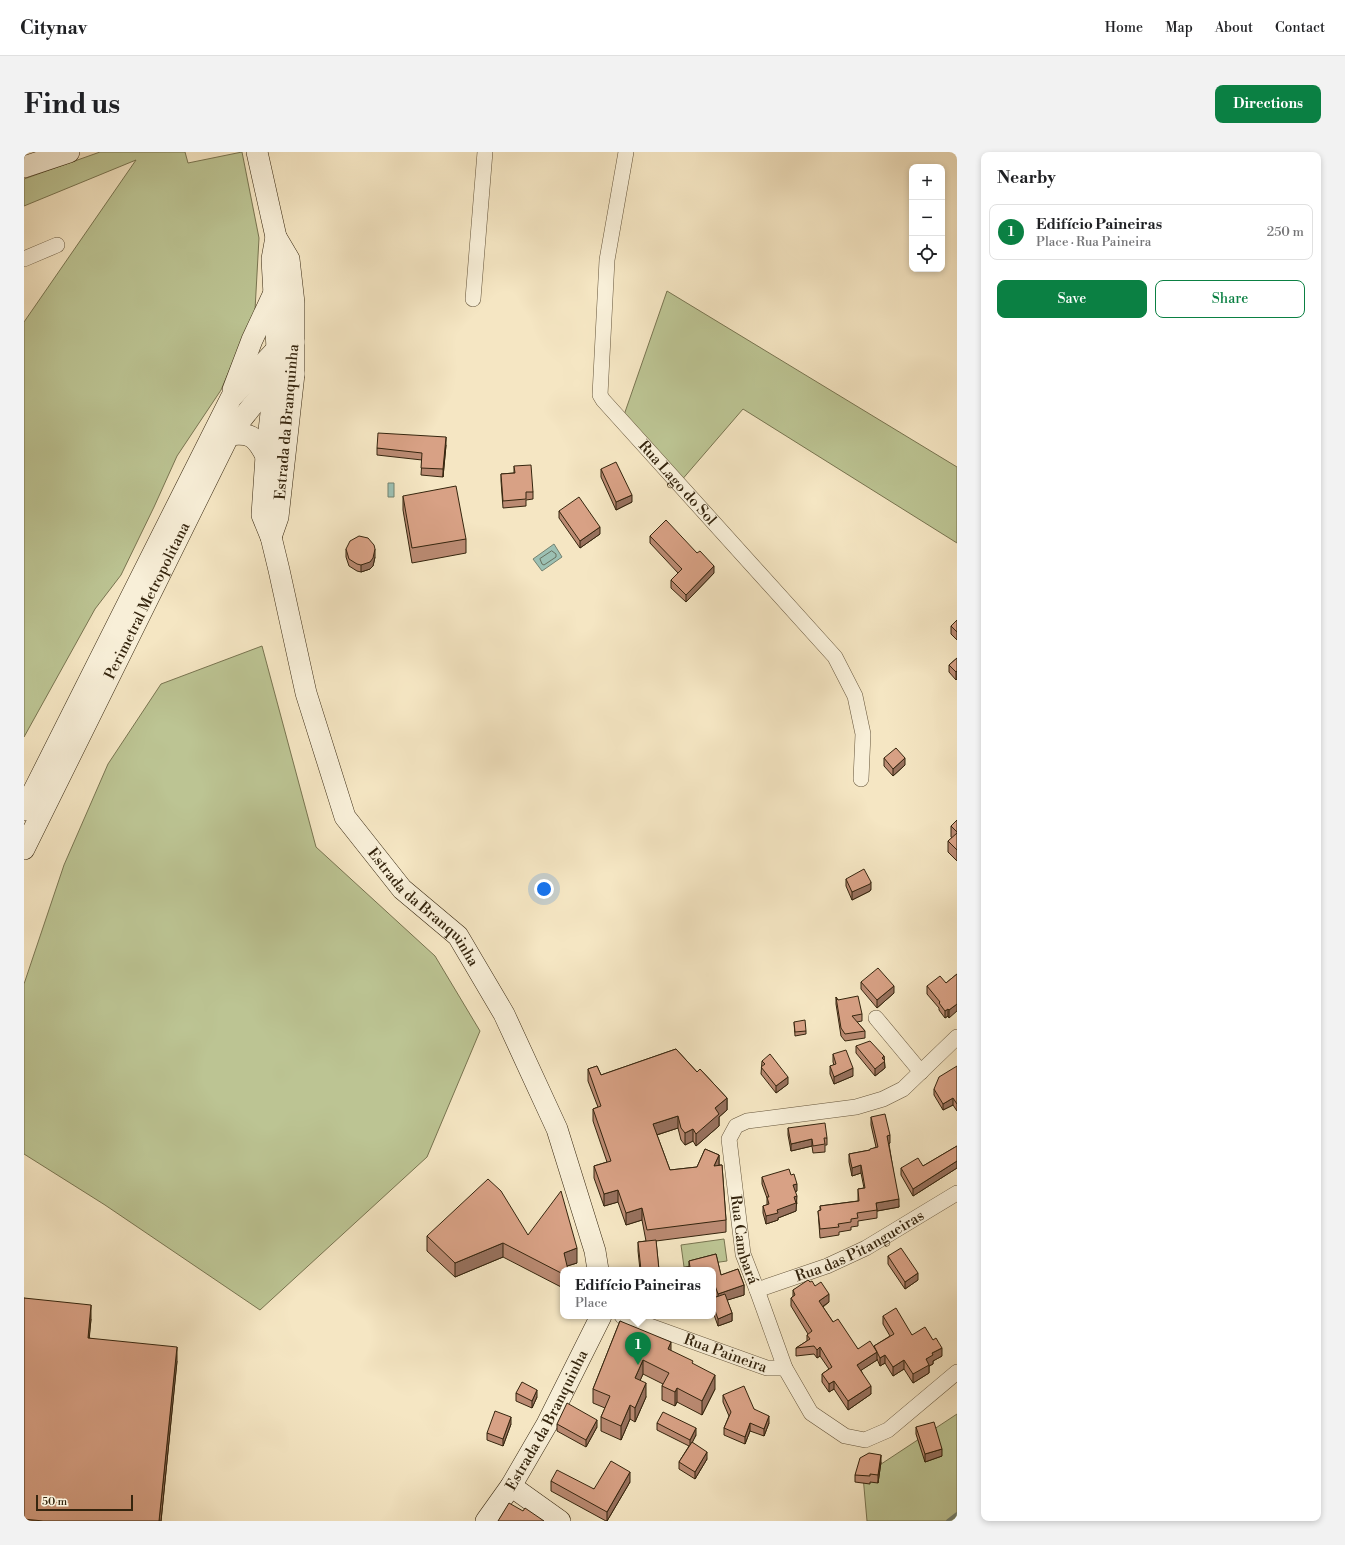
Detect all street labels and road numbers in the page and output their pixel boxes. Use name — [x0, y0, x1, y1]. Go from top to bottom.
street label: Estrada da Branquinha — [271, 343, 303, 501]
street label: Rua Lago do Sol — [634, 436, 721, 530]
street label: Perimetral Metropolitana — [100, 519, 194, 683]
street label: Estrada da Branquinha — [363, 844, 483, 970]
street label: Rua Cambará — [726, 1194, 763, 1287]
street label: Rua das Pitangueiras — [793, 1206, 927, 1286]
street label: Rua Paineira — [681, 1329, 770, 1377]
street label: Estrada da Branquinha — [501, 1346, 592, 1494]

